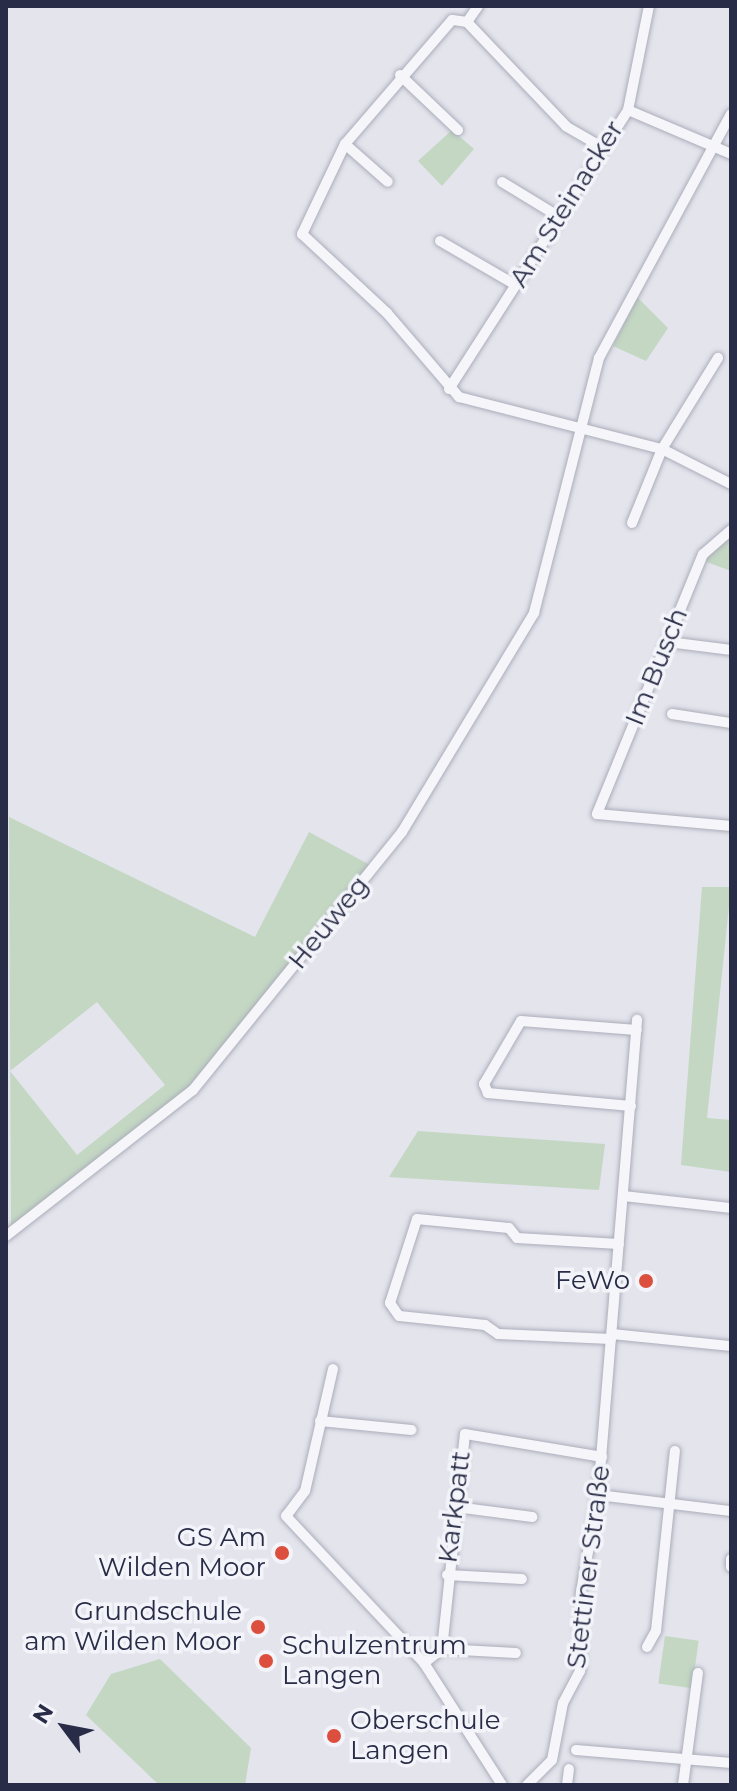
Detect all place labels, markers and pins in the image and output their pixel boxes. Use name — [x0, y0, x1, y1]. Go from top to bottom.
place label: FeWo — [555, 1265, 630, 1297]
marker: FeWo — [637, 1272, 655, 1290]
place label: GS Am Wilden Moor — [98, 1522, 266, 1584]
marker: GS Am Wilden Moor — [273, 1544, 291, 1562]
place label: Grundschule am Wilden Moor — [24, 1596, 242, 1658]
marker: Grundschule am Wilden Moor — [249, 1618, 267, 1636]
place label: Schulzentrum Langen — [282, 1630, 467, 1692]
marker: Schulzentrum Langen — [257, 1652, 275, 1670]
place label: Oberschule Langen — [350, 1705, 500, 1766]
marker: Oberschule Langen — [325, 1727, 343, 1745]

